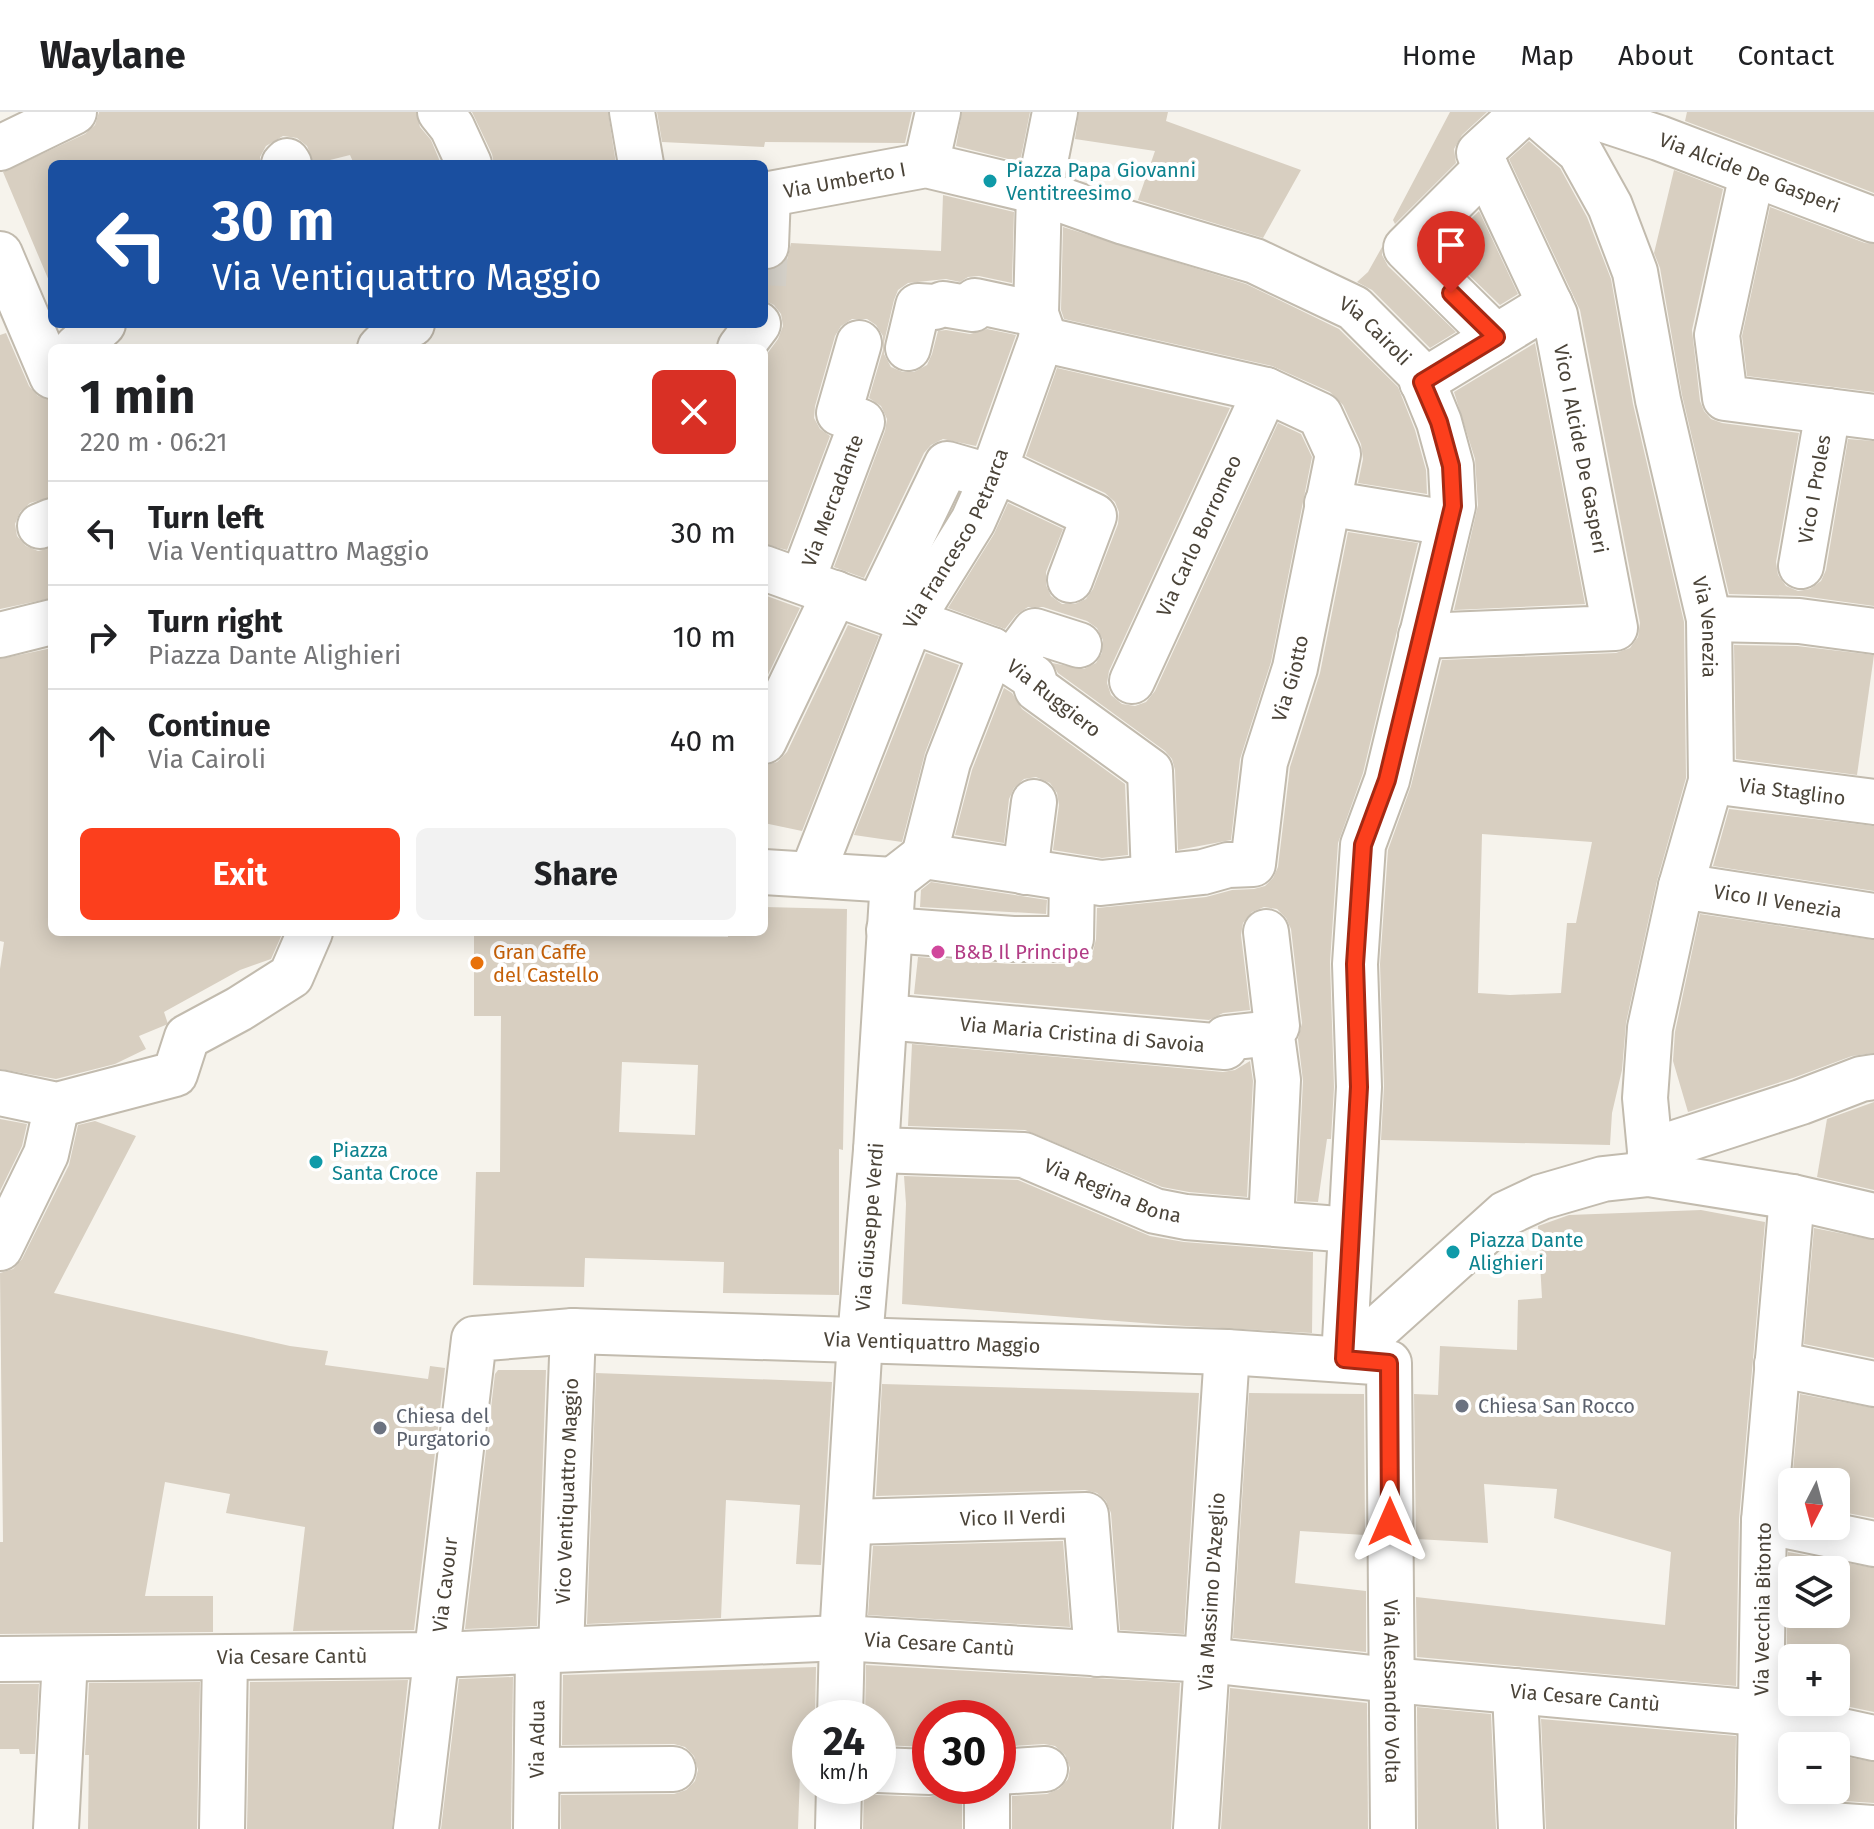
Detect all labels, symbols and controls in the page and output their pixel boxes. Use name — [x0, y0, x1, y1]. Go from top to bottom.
text: Waylane — [40, 32, 186, 78]
text: Home — [1402, 39, 1476, 72]
text: Map — [1520, 39, 1574, 72]
text: About — [1618, 39, 1693, 72]
text: Contact — [1737, 39, 1834, 72]
street label: Via Alcide De Gasperi — [1656, 127, 1843, 218]
street label: Via Umberto I — [782, 157, 908, 203]
place label: Piazza Papa Giovanni Ventitreesimo — [1006, 158, 1196, 205]
marker: Piazza Papa Giovanni Ventitreesimo — [981, 172, 999, 190]
text: 30 m — [212, 188, 334, 255]
icon: left — [80, 192, 184, 296]
pin — [1417, 211, 1485, 293]
icon: arrive — [1429, 223, 1473, 267]
text: Via Ventiquattro Maggio — [212, 256, 602, 300]
street label: Via Cairoli — [1336, 291, 1416, 370]
street label: Vico I Alcide De Gasperi — [1549, 342, 1613, 556]
text: 1 min — [80, 368, 195, 426]
button: close — [652, 370, 736, 454]
text: 220 m · 06:21 — [80, 427, 228, 458]
street label: Via Mercadante — [797, 431, 868, 570]
street label: Vico I Proles — [1793, 433, 1836, 546]
street label: Via Francesco Petrarca — [898, 445, 1013, 632]
street label: Via Carlo Borromeo — [1151, 451, 1247, 620]
text: Turn left — [148, 500, 264, 536]
icon: left — [80, 511, 124, 555]
text: 30 m — [671, 515, 736, 551]
text: Via Ventiquattro Maggio — [148, 536, 429, 567]
street label: Via Venezia — [1687, 574, 1722, 678]
text: Turn right — [148, 604, 283, 640]
icon: right — [80, 615, 124, 659]
text: 10 m — [673, 619, 736, 655]
street label: Via Giotto — [1267, 633, 1313, 725]
text: Piazza Dante Alighieri — [148, 640, 401, 671]
street label: Via Ruggiero — [1002, 654, 1106, 742]
text: Continue — [148, 708, 271, 744]
icon: ahead — [80, 719, 124, 763]
text: 40 m — [670, 723, 736, 759]
text: Via Cairoli — [148, 744, 266, 775]
street label: Via Staglino — [1738, 773, 1847, 810]
button: Exit — [80, 828, 400, 920]
button: Share — [416, 828, 736, 920]
street label: Vico II Venezia — [1712, 879, 1844, 923]
place label: Gran Caffe del Castello — [493, 940, 599, 987]
place label: B&B Il Principe — [954, 940, 1090, 964]
marker: B&B Il Principe — [929, 943, 947, 961]
marker: Gran Caffe del Castello — [468, 954, 486, 972]
street label: Via Maria Cristina di Savoia — [959, 1012, 1206, 1057]
place label: Piazza Santa Croce — [332, 1138, 439, 1185]
street label: Via Giuseppe Verdi — [850, 1142, 888, 1312]
marker: Piazza Santa Croce — [307, 1153, 325, 1171]
street label: Via Regina Bona — [1040, 1153, 1183, 1228]
place label: Piazza Dante Alighieri — [1469, 1228, 1584, 1275]
marker: Piazza Dante Alighieri — [1444, 1243, 1462, 1261]
street label: Via Ventiquattro Maggio — [823, 1327, 1041, 1358]
street label: Vico Ventiquattro Maggio — [551, 1377, 583, 1605]
place label: Chiesa San Rocco — [1478, 1394, 1635, 1418]
marker: Chiesa San Rocco — [1453, 1397, 1471, 1415]
place label: Chiesa del Purgatorio — [396, 1404, 491, 1451]
marker: Chiesa del Purgatorio — [371, 1419, 389, 1437]
north arrow — [1778, 1468, 1850, 1540]
map controls — [1778, 1468, 1850, 1804]
position arrow — [1348, 1480, 1432, 1564]
street label: Via Massimo D'Azeglio — [1193, 1492, 1230, 1691]
street label: Vico II Verdi — [959, 1504, 1066, 1531]
street label: Via Vecchia Bitonto — [1749, 1522, 1776, 1696]
street label: Via Cavour — [427, 1536, 462, 1633]
button: layers — [1778, 1556, 1850, 1628]
street label: Via Alessandro Volta — [1379, 1599, 1405, 1784]
street label: Via Cesare Cantù — [864, 1627, 1015, 1660]
street label: Via Cesare Cantù — [217, 1644, 367, 1669]
button: + — [1778, 1644, 1850, 1716]
street label: Via Cesare Cantù — [1509, 1679, 1661, 1716]
street label: Via Adua — [525, 1699, 549, 1779]
speed limit sign: 30 — [912, 1700, 1016, 1804]
text: 24 — [823, 1718, 865, 1766]
button: − — [1778, 1732, 1850, 1804]
text: km/h — [819, 1760, 869, 1784]

